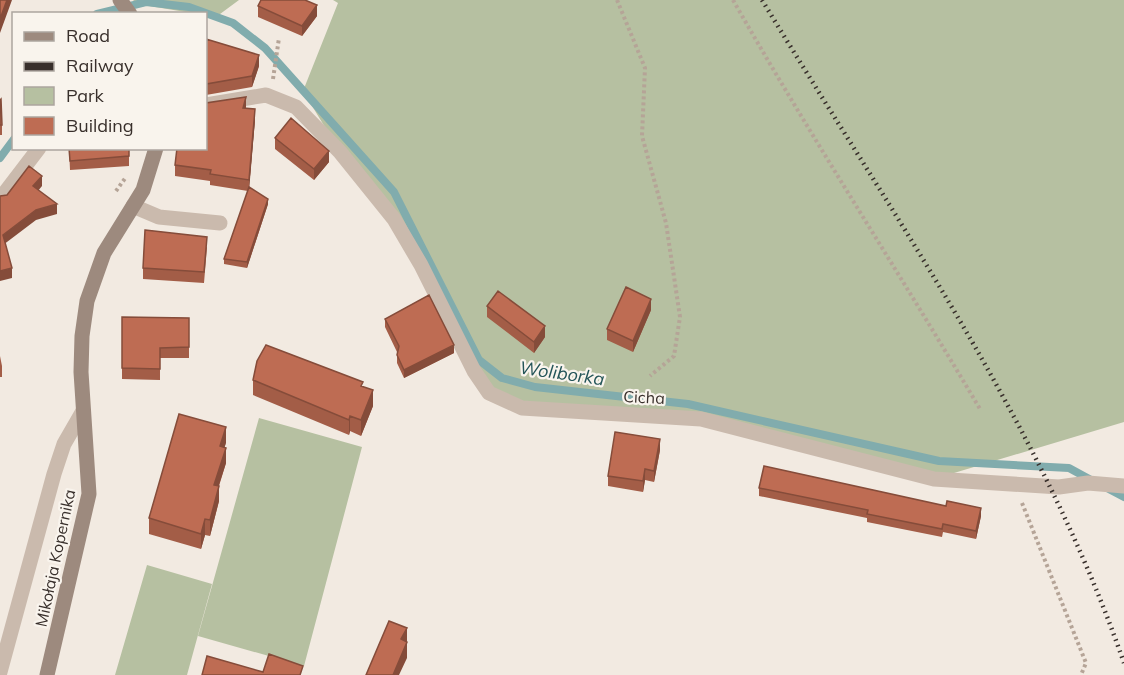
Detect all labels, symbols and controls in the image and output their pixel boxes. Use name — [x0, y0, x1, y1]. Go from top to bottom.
legend — [12, 12, 207, 150]
text: Road — [66, 24, 110, 47]
text: Railway — [66, 54, 134, 77]
text: Park — [66, 84, 105, 107]
text: Building — [66, 114, 134, 137]
water label: Woliborka — [518, 356, 606, 390]
street label: Cicha — [623, 386, 665, 408]
street label: Mikołaja Kopernika — [31, 488, 79, 628]

